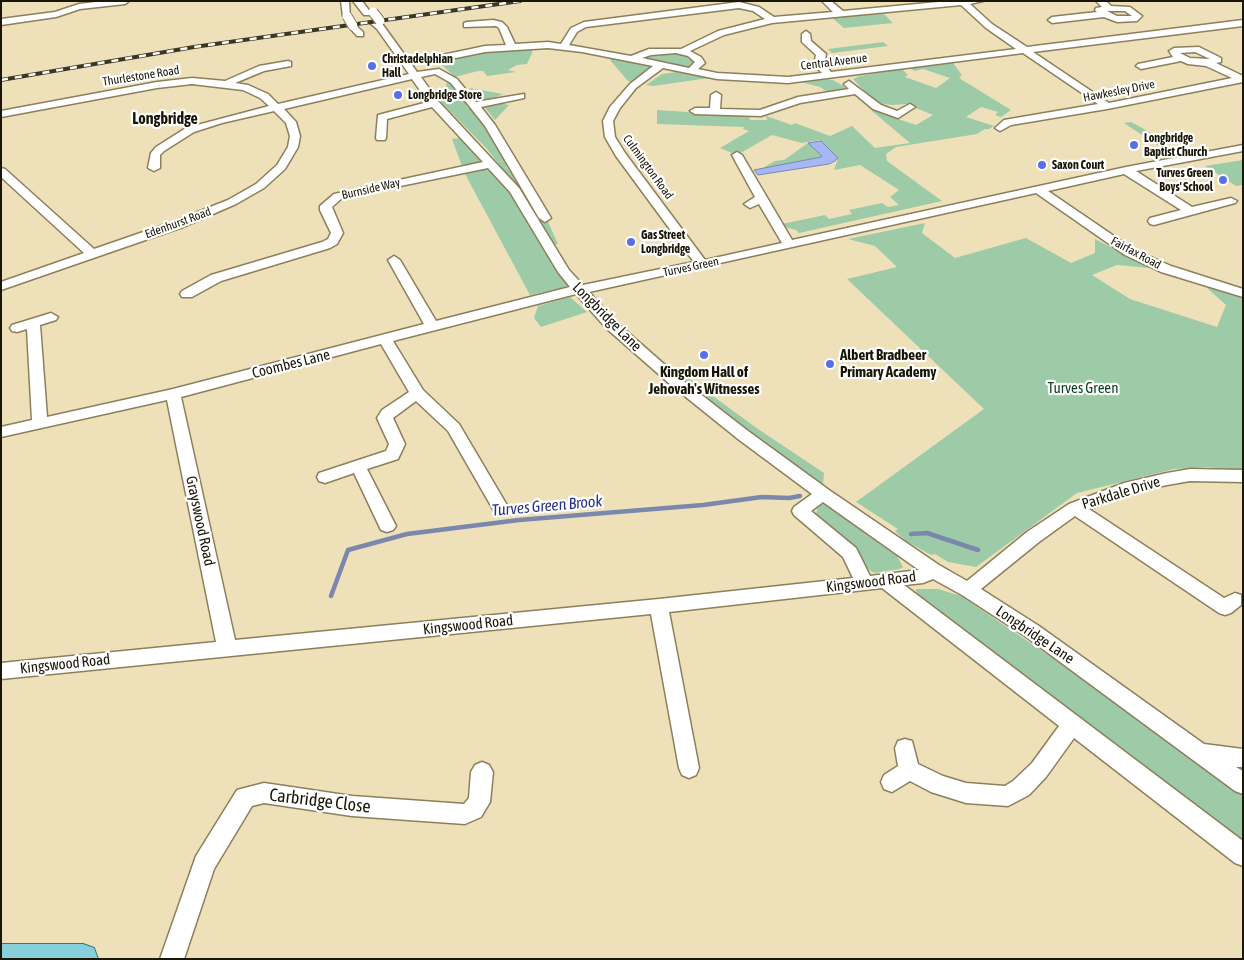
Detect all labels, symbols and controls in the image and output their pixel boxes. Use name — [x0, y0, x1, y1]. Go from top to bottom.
street label: Central Avenue — [800, 51, 868, 73]
place label: Christadelphian Hall — [382, 52, 453, 80]
marker: Christadelphian Hall — [366, 60, 378, 72]
street label: Thurlestone Road — [101, 63, 181, 89]
street label: Hawkesley Drive — [1082, 77, 1156, 105]
place label: Longbridge Store — [408, 88, 482, 102]
marker: Longbridge Store — [392, 89, 404, 101]
district label: Longbridge — [132, 109, 198, 129]
place label: Longbridge Baptist Church — [1144, 131, 1207, 159]
street label: Culmington Road — [620, 132, 676, 202]
marker: Longbridge Baptist Church — [1128, 139, 1140, 151]
place label: Saxon Court — [1052, 158, 1104, 172]
marker: Saxon Court — [1036, 159, 1048, 171]
place label: Turves Green Boys' School — [1156, 166, 1213, 194]
marker: Turves Green Boys' School — [1217, 174, 1229, 186]
street label: Burnside Way — [340, 175, 402, 203]
street label: Edenhurst Road — [143, 204, 213, 242]
place label: Gas Street Longbridge — [641, 228, 690, 256]
street label: Fairfax Road — [1108, 234, 1164, 272]
marker: Gas Street Longbridge — [625, 236, 637, 248]
street label: Turves Green — [662, 254, 720, 280]
street label: Longbridge Lane — [569, 279, 645, 355]
street label: Coombes Lane — [250, 346, 332, 382]
place label: Albert Bradbeer Primary Academy — [840, 346, 936, 381]
marker: Kingdom Hall of Jehovah's Witnesses — [698, 349, 710, 361]
marker: Albert Bradbeer Primary Academy — [824, 358, 836, 370]
place label: Kingdom Hall of Jehovah's Witnesses — [649, 363, 759, 398]
park label: Turves Green — [1048, 379, 1118, 397]
street label: Parkdale Drive — [1080, 473, 1162, 513]
street label: Grayswood Road — [182, 475, 218, 567]
water label: Turves Green Brook — [491, 492, 603, 520]
street label: Kingswood Road — [825, 568, 917, 596]
street label: Longbridge Lane — [992, 602, 1078, 668]
street label: Kingswood Road — [422, 611, 514, 639]
street label: Kingswood Road — [19, 650, 111, 678]
street label: Carbridge Close — [268, 784, 372, 818]

